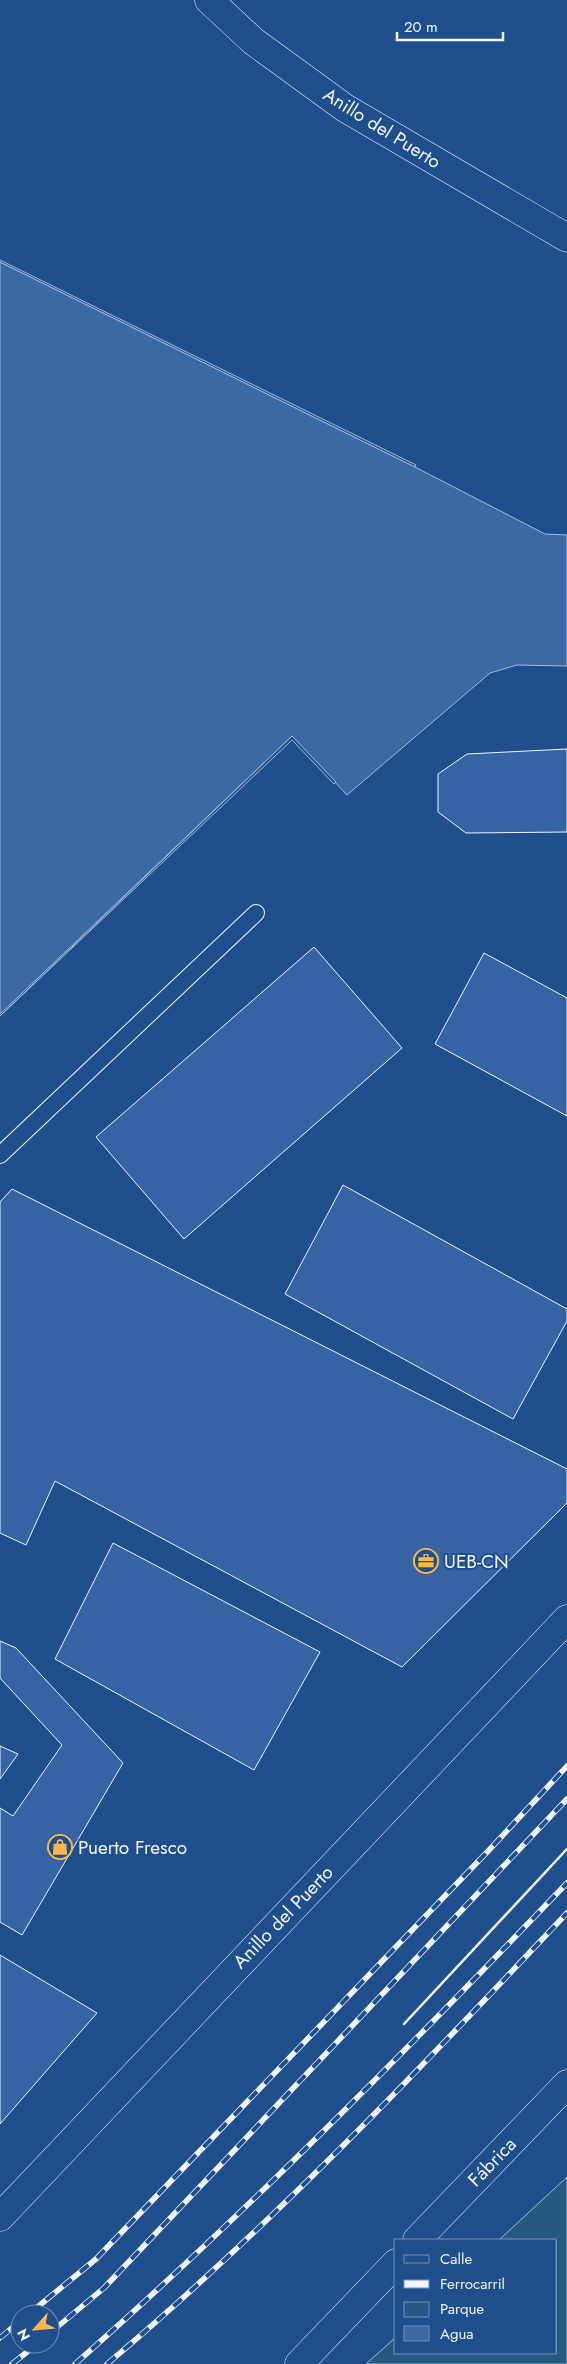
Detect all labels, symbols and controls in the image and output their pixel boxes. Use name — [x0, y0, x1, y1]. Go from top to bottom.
scale bar — [397, 10, 503, 42]
text: 20 m — [404, 16, 438, 38]
street label: Anillo del Puerto — [318, 81, 446, 175]
office icon: UEB-CN — [413, 1548, 439, 1574]
place label: UEB-CN — [444, 1548, 509, 1575]
shop icon: Puerto Fresco — [47, 1834, 73, 1860]
place label: Puerto Fresco — [78, 1834, 187, 1861]
street label: Anillo del Puerto — [227, 1859, 339, 1975]
street label: Fábrica — [462, 2131, 522, 2193]
legend — [394, 2239, 557, 2354]
text: Calle — [440, 2248, 472, 2270]
text: Ferrocarril — [440, 2273, 505, 2295]
text: Parque — [440, 2298, 484, 2320]
north arrow — [10, 2304, 60, 2354]
text: Agua — [440, 2323, 474, 2345]
text: N — [12, 2325, 35, 2344]

